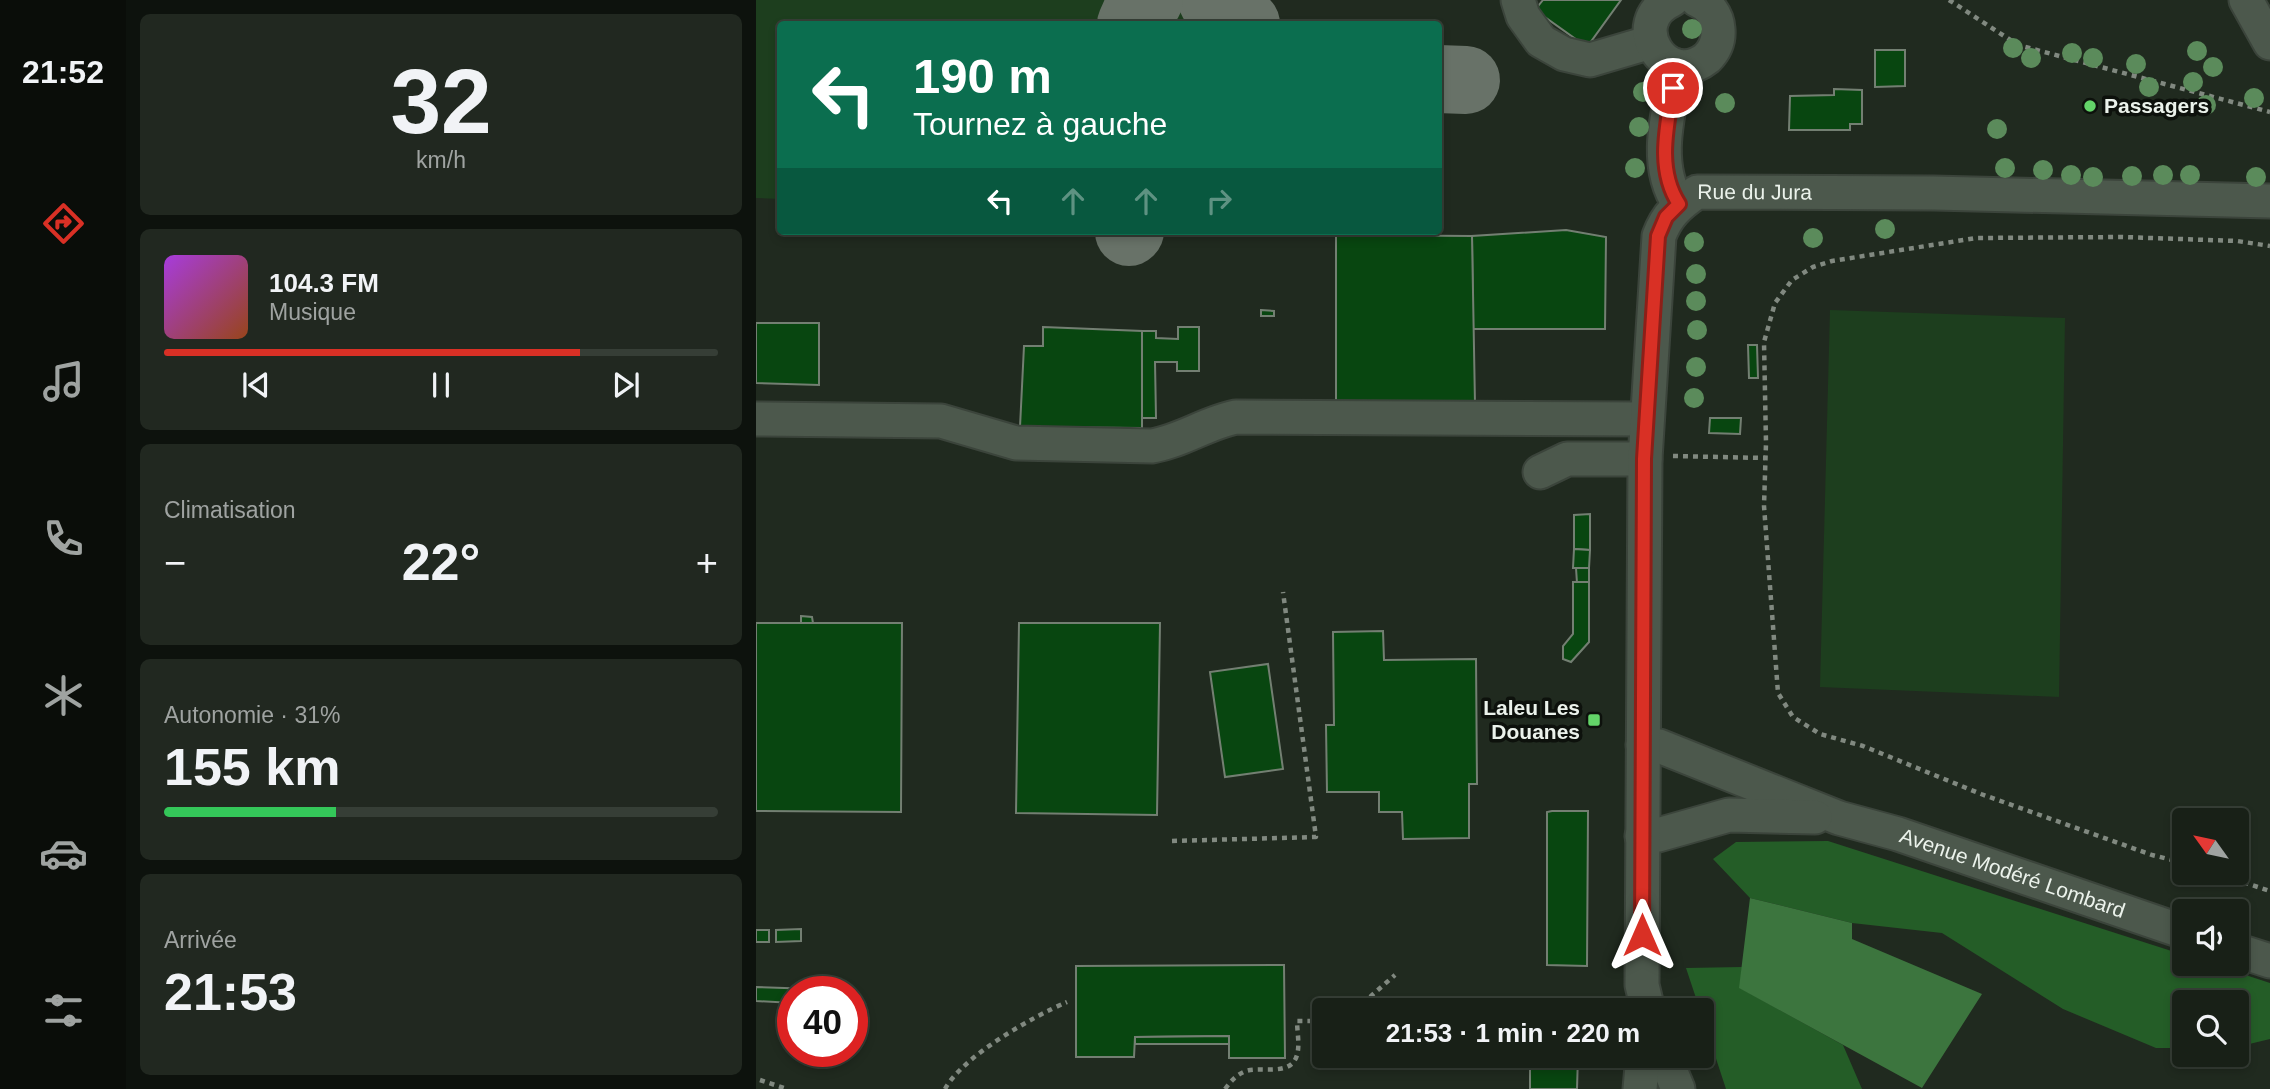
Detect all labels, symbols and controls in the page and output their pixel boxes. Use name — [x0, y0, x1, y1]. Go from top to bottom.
icon: left — [798, 49, 889, 140]
text: 190 m — [913, 49, 1052, 103]
text: 32 — [390, 51, 492, 152]
text: 21:52 — [22, 54, 104, 90]
pin — [1643, 58, 1703, 118]
icon: arrive — [1654, 69, 1692, 107]
place label: Passagers — [2104, 94, 2209, 117]
marker: Passagers — [2082, 98, 2098, 114]
text: Tournez à gauche — [913, 106, 1167, 142]
text: km/h — [416, 147, 466, 173]
street label: Rue du Jura — [1697, 180, 1812, 203]
icon: left — [981, 182, 1019, 220]
icon: ahead — [1054, 182, 1092, 220]
icon: ahead — [1127, 182, 1165, 220]
icon: right — [1200, 182, 1238, 220]
icon: directions — [39, 199, 88, 248]
text: 104.3 FM — [269, 268, 379, 298]
text: Musique — [269, 299, 356, 325]
icon: music — [39, 357, 88, 406]
icon: previous — [237, 366, 275, 404]
icon: pause — [422, 366, 460, 404]
icon: next — [607, 366, 645, 404]
text: Climatisation — [164, 497, 296, 523]
icon: phone — [39, 514, 88, 563]
text: 22° — [402, 533, 480, 591]
text: − — [164, 542, 186, 584]
text: + — [696, 542, 718, 584]
icon: climate — [39, 671, 88, 720]
place label: Laleu Les Douanes — [1483, 696, 1580, 743]
text: Autonomie · 31% — [164, 702, 340, 728]
marker: Laleu Les Douanes — [1586, 712, 1602, 728]
text: 155 km — [164, 738, 340, 796]
north arrow — [2172, 808, 2249, 886]
map controls — [2172, 808, 2249, 1067]
street label: Avenue Modéré Lombard — [1897, 823, 2128, 922]
icon: car — [39, 829, 88, 878]
position arrow — [1605, 898, 1679, 972]
button: sound — [2172, 899, 2249, 976]
text: Arrivée — [164, 927, 237, 953]
text: 21:53 — [164, 963, 297, 1021]
speed limit sign: 40 — [777, 976, 868, 1067]
icon: filters — [39, 986, 88, 1035]
button: search — [2172, 990, 2249, 1067]
text: 21:53 · 1 min · 220 m — [1386, 1018, 1640, 1048]

